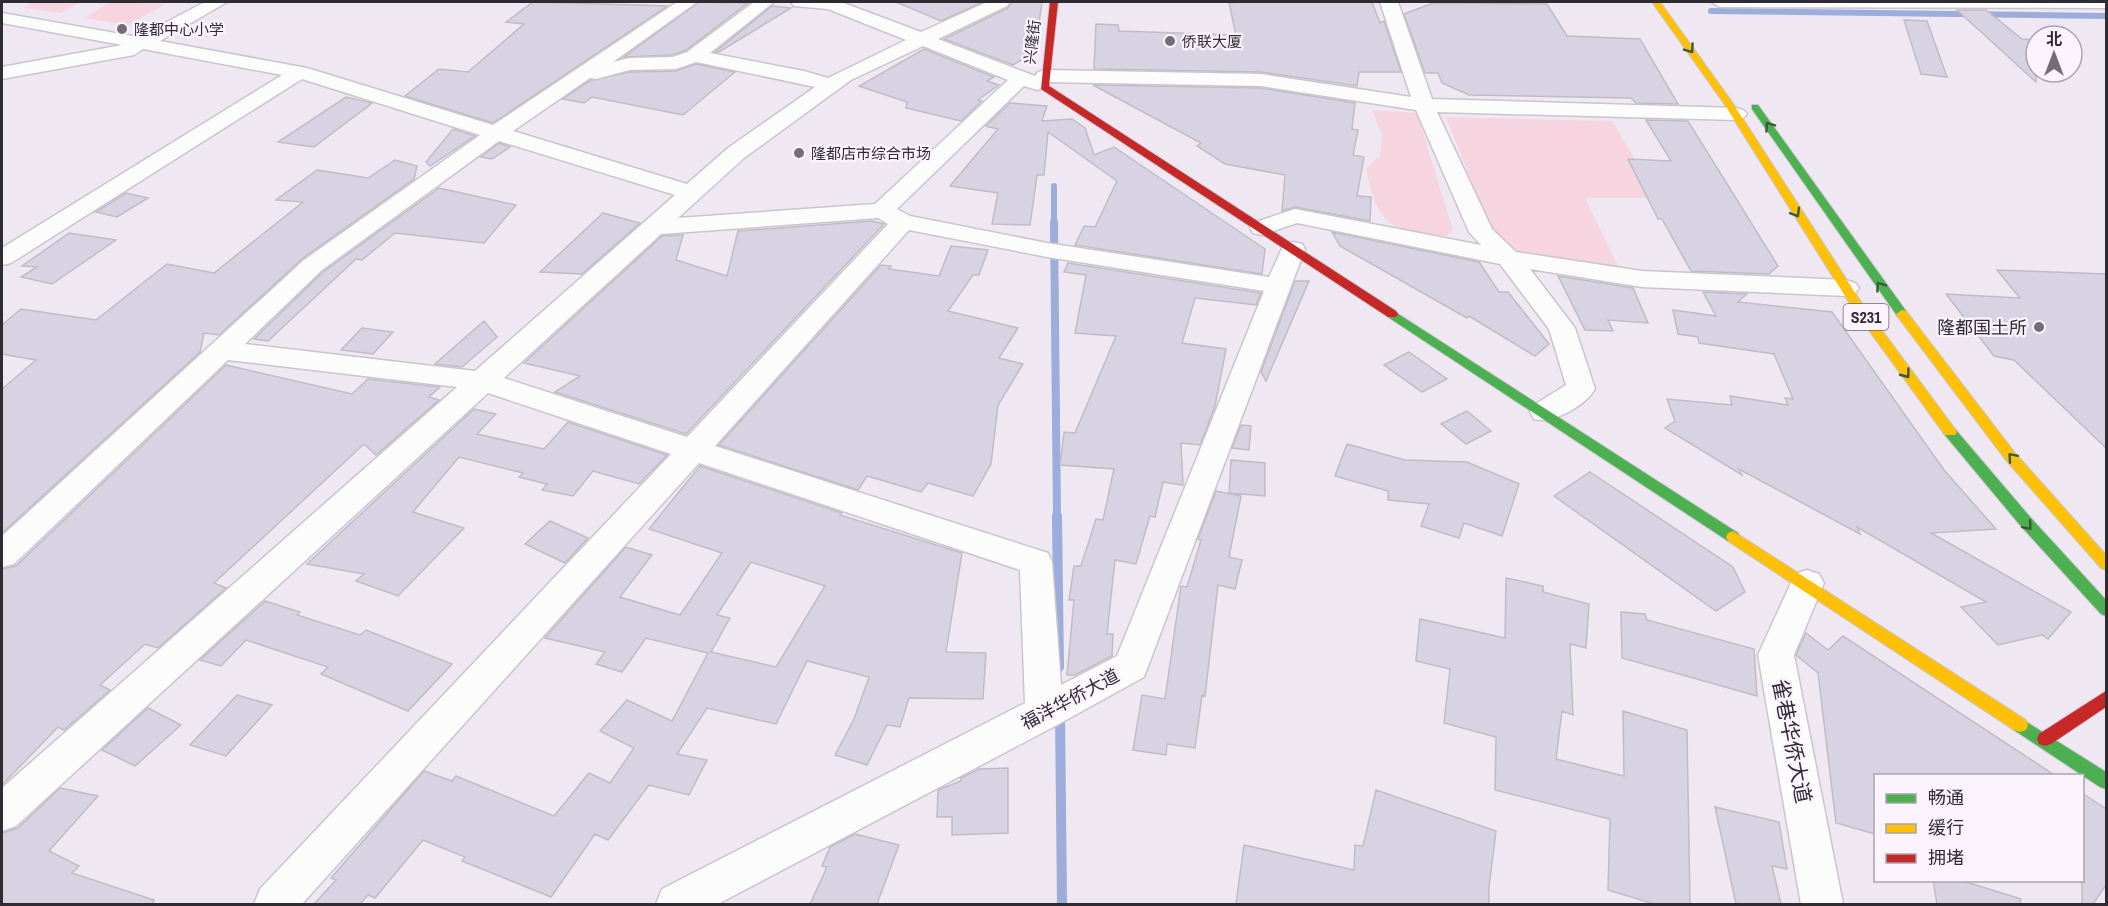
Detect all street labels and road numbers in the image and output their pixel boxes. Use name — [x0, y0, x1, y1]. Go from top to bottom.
street label: 兴隆街 — [1019, 18, 1045, 66]
road number: S231 — [1844, 304, 1888, 330]
street label: 福洋华侨大道 — [1016, 663, 1124, 735]
street label: 雀巷华侨大道 — [1766, 676, 1818, 806]

